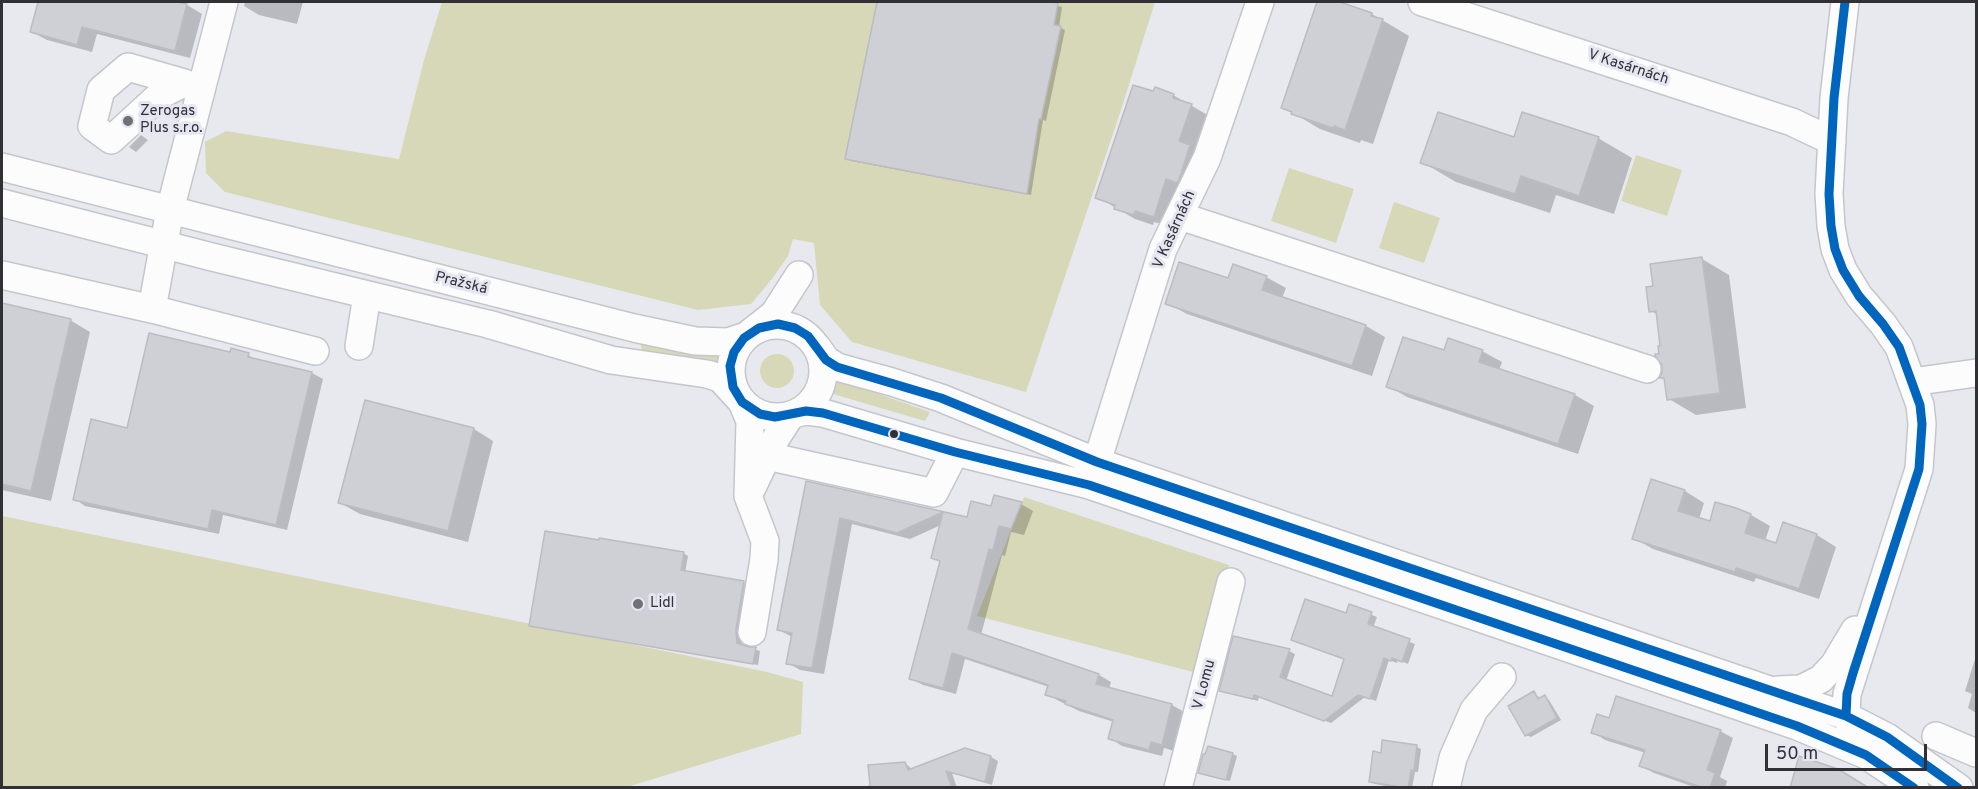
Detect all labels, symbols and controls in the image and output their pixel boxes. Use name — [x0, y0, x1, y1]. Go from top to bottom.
street label: V Kasárnách — [1585, 46, 1671, 90]
place label: Zerogas Plus s.r.o. — [140, 103, 203, 138]
marker: Zerogas Plus s.r.o. — [121, 114, 135, 128]
street label: V Kasárnách — [1150, 188, 1200, 272]
street label: Pražská — [433, 269, 489, 299]
unlabelled marker — [888, 428, 900, 440]
place label: Lidl — [650, 595, 675, 613]
marker: Lidl — [631, 597, 645, 611]
street label: V Lomu — [1190, 658, 1220, 712]
scale bar — [1768, 732, 1930, 770]
text: 50 m — [1776, 743, 1818, 766]

